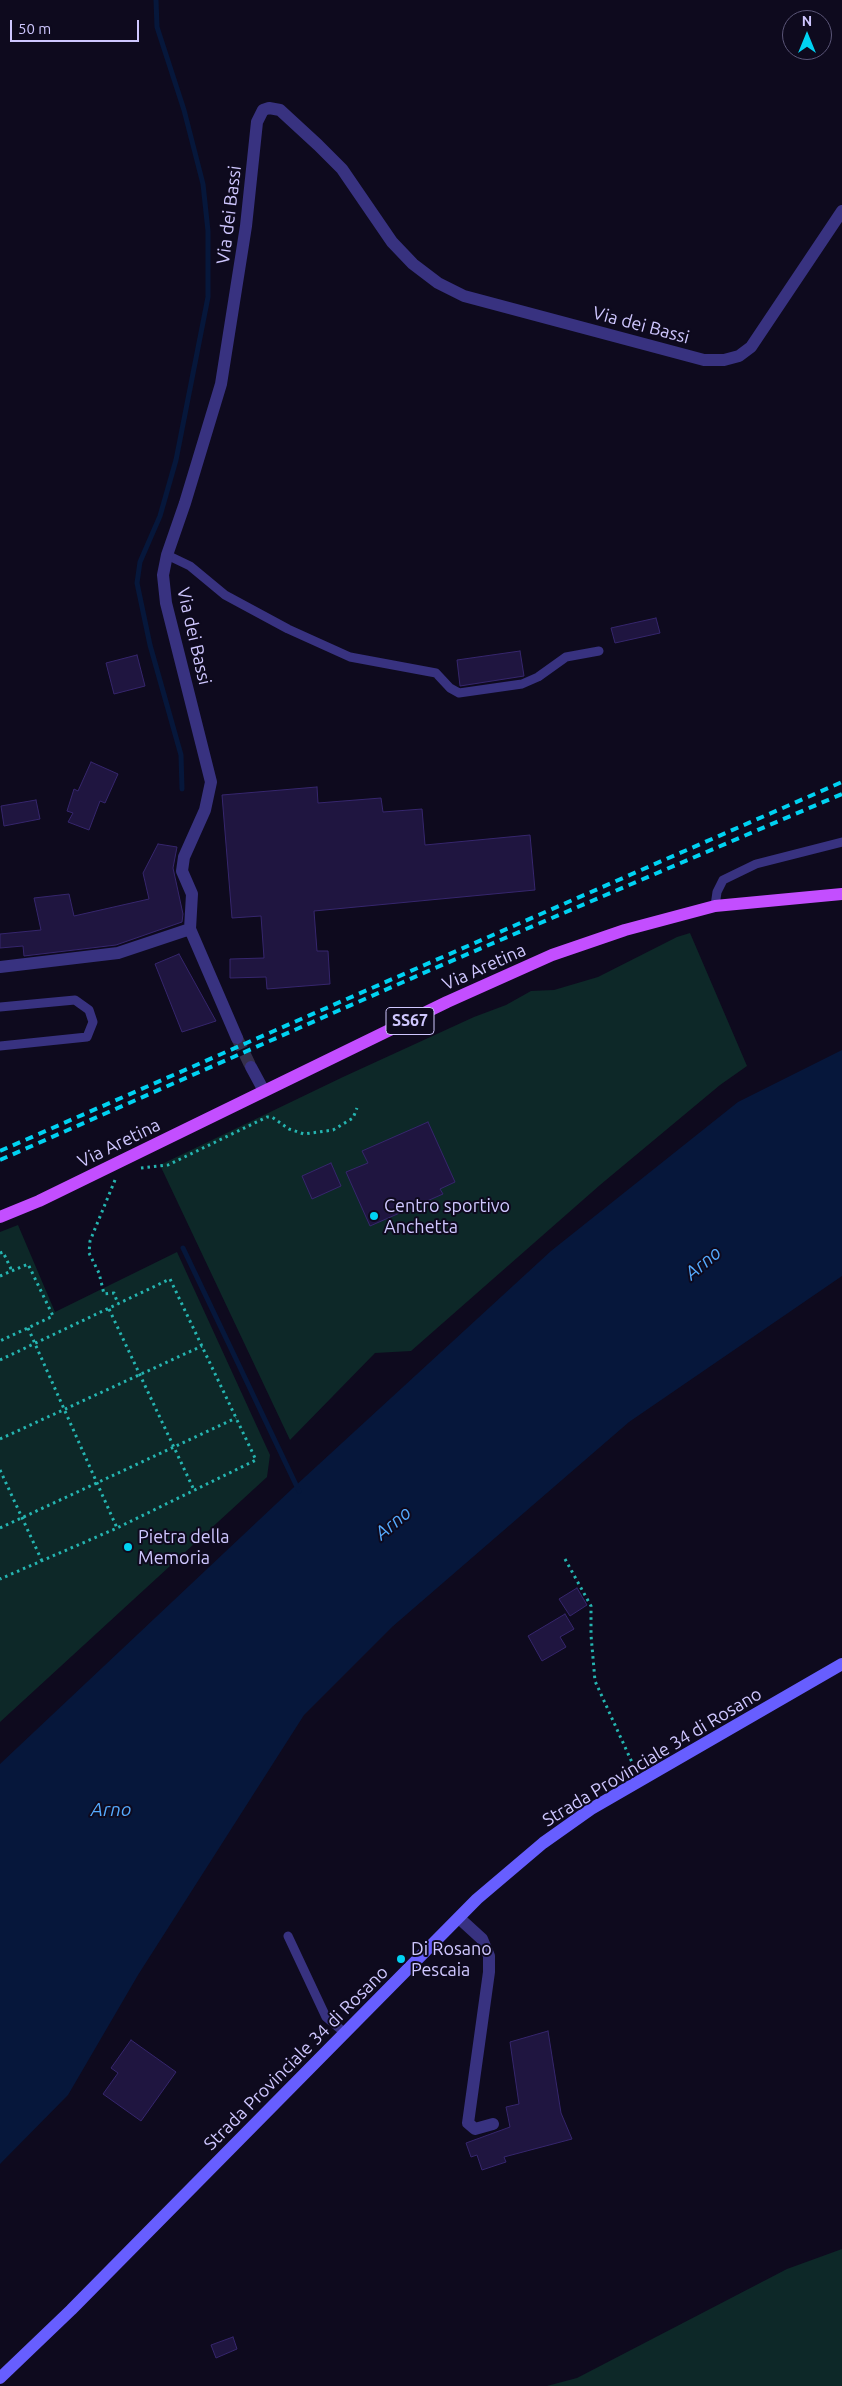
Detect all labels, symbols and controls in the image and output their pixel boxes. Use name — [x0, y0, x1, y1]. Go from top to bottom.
scale bar — [12, 10, 141, 42]
north arrow — [782, 10, 832, 60]
text: N — [802, 13, 812, 29]
text: 50 m — [18, 20, 51, 37]
street label: Via dei Bassi — [212, 164, 246, 266]
street label: Via dei Bassi — [590, 302, 692, 348]
street label: Via dei Bassi — [172, 585, 216, 687]
street label: Via Aretina — [439, 939, 529, 995]
road number: SS67 — [386, 1008, 434, 1034]
street label: Via Aretina — [74, 1114, 164, 1172]
place label: Centro sportivo Anchetta — [384, 1195, 510, 1238]
marker: Centro sportivo Anchetta — [368, 1210, 380, 1222]
water label: Arno — [680, 1241, 726, 1285]
water label: Arno — [370, 1501, 416, 1545]
place label: Pietra della Memoria — [138, 1526, 230, 1568]
marker: Pietra della Memoria — [122, 1541, 134, 1553]
street label: Strada Provinciale 34 di Rosano — [539, 1683, 765, 1831]
water label: Arno — [91, 1799, 131, 1821]
place label: Di Rosano Pescaia — [411, 1938, 492, 1980]
marker: Di Rosano Pescaia — [395, 1953, 407, 1965]
street label: Strada Provinciale 34 di Rosano — [199, 1961, 393, 2155]

